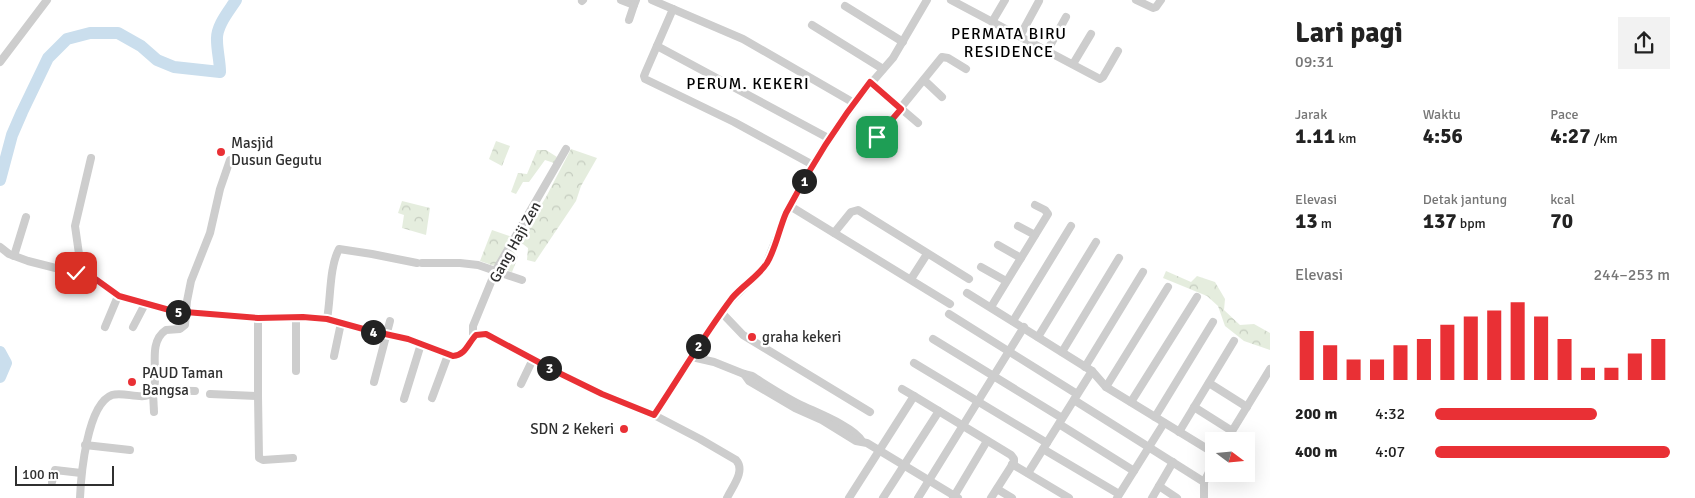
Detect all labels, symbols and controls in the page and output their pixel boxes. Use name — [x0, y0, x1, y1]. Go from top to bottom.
text: Lari pagi — [1295, 16, 1403, 50]
button: share — [1618, 17, 1670, 69]
district label: PERMATA BIRU RESIDENCE — [951, 24, 1067, 62]
text: 09:31 — [1295, 52, 1334, 72]
district label: PERUM. KEKERI — [686, 74, 810, 94]
text: Jarak — [1295, 106, 1327, 123]
text: Waktu — [1423, 106, 1461, 123]
text: Pace — [1550, 106, 1579, 123]
pin — [856, 116, 898, 158]
icon: arrive — [863, 123, 891, 151]
text: 1.11 — [1295, 123, 1335, 149]
text: 4:56 — [1423, 123, 1463, 149]
text: 4:27 — [1550, 123, 1591, 149]
text: km — [1335, 130, 1356, 147]
text: /km — [1591, 130, 1618, 147]
place label: Masjid Dusun Gegutu — [231, 134, 322, 169]
marker: Masjid Dusun Gegutu — [215, 146, 227, 158]
pin: 1 — [792, 168, 816, 194]
text: 1 — [801, 173, 808, 190]
text: Elevasi — [1295, 191, 1337, 208]
text: Detak jantung — [1423, 191, 1507, 208]
text: kcal — [1550, 191, 1575, 208]
street label: Gang Haji Zen — [485, 198, 545, 286]
text: 13 — [1295, 208, 1318, 234]
text: 137 — [1423, 208, 1457, 234]
text: 70 — [1550, 208, 1573, 234]
text: m — [1318, 215, 1332, 232]
text: bpm — [1457, 215, 1486, 232]
pin — [55, 252, 97, 294]
icon: check — [62, 259, 90, 287]
text: Elevasi — [1295, 265, 1343, 285]
text: 244–253 m — [1593, 265, 1670, 285]
pin: 5 — [166, 300, 190, 324]
text: 5 — [175, 304, 182, 321]
pin: 4 — [360, 320, 386, 344]
text: 4 — [370, 324, 377, 341]
place label: graha kekeri — [762, 328, 841, 346]
marker: graha kekeri — [746, 331, 758, 343]
pin: 2 — [686, 334, 710, 358]
text: 2 — [695, 338, 702, 355]
pin: 3 — [536, 356, 562, 380]
text: 3 — [546, 360, 553, 377]
place label: PAUD Taman Bangsa — [142, 364, 223, 399]
marker: PAUD Taman Bangsa — [126, 376, 138, 388]
text: 200 m — [1295, 404, 1337, 424]
text: 4:32 — [1375, 404, 1405, 424]
place label: SDN 2 Kekeri — [530, 420, 614, 438]
marker: SDN 2 Kekeri — [618, 423, 630, 435]
north arrow — [1205, 432, 1255, 482]
map controls — [1205, 432, 1255, 482]
text: 400 m — [1295, 442, 1337, 462]
text: 4:07 — [1375, 442, 1405, 462]
scale bar — [15, 463, 114, 486]
text: 100 m — [22, 466, 59, 483]

